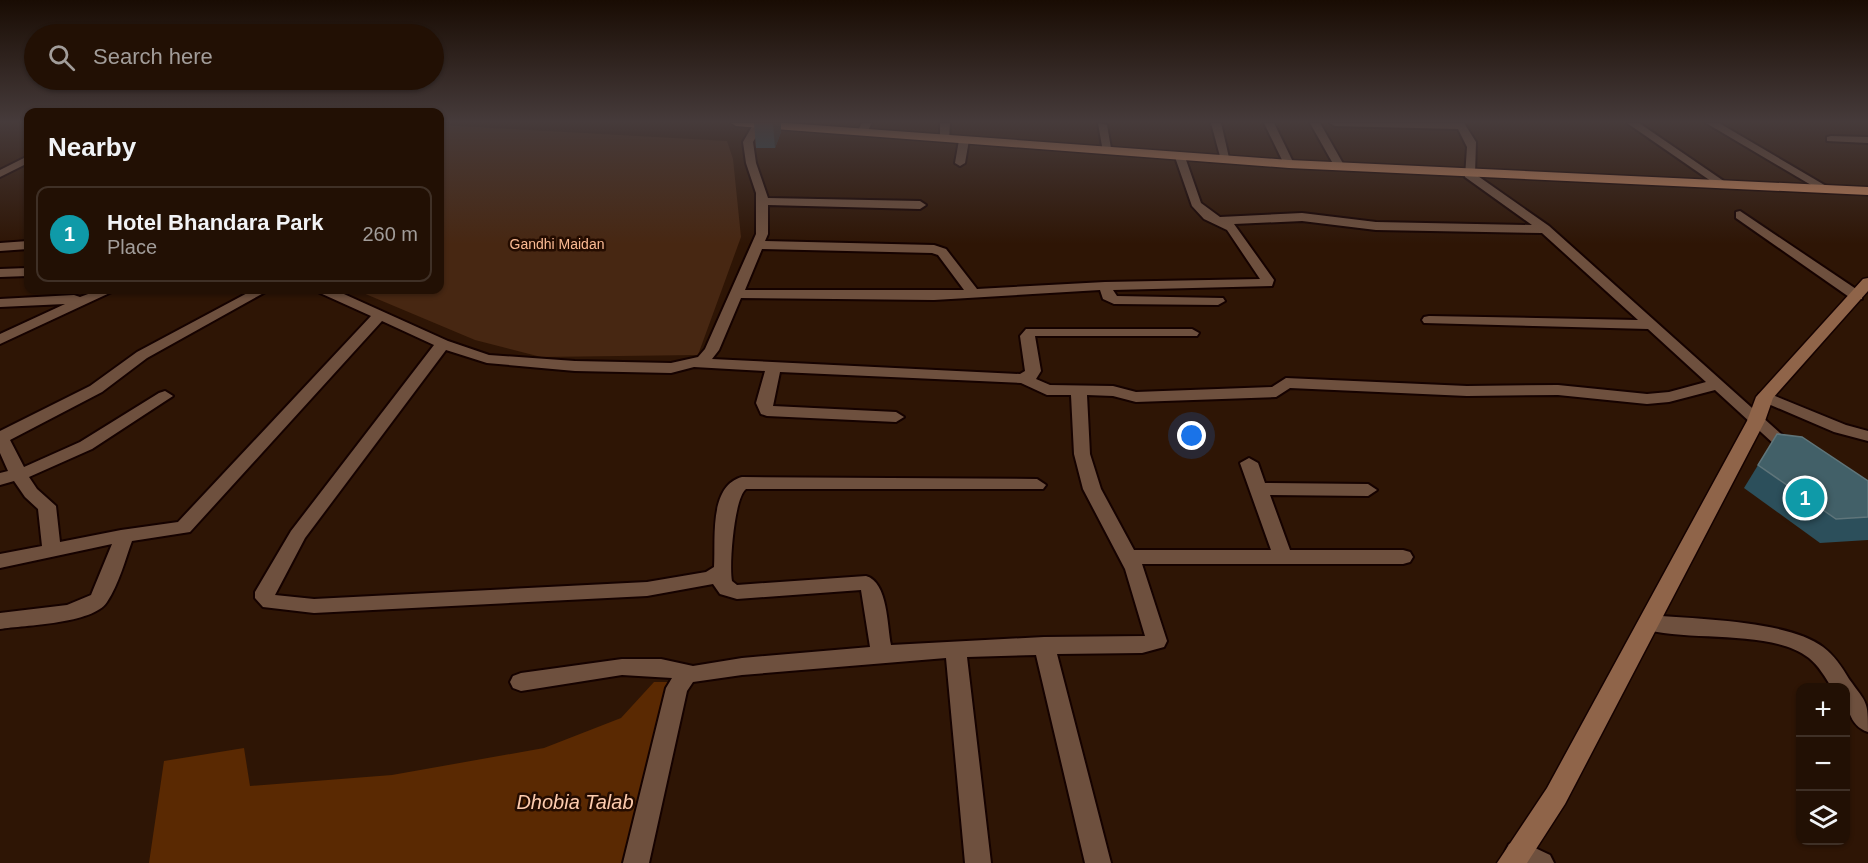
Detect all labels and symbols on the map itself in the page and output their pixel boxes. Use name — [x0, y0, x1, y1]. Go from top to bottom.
park label: Gandhi Maidan — [510, 236, 604, 252]
your location — [1177, 421, 1206, 450]
pin: 1 — [1786, 476, 1824, 520]
water label: Dhobia Talab — [516, 791, 634, 813]

